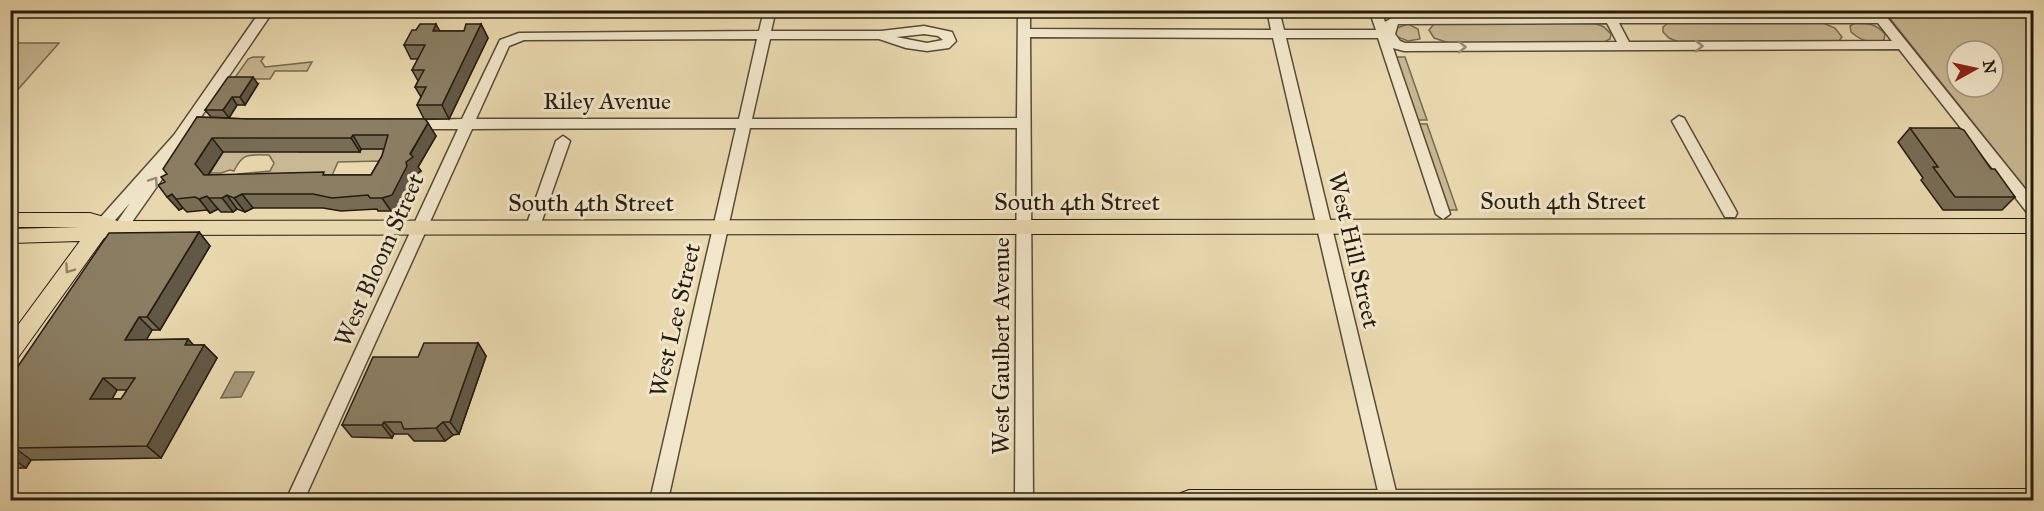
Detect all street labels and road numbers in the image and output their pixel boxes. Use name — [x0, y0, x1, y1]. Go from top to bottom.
street label: Riley Avenue — [543, 86, 671, 116]
street label: West Bloom Street — [327, 169, 431, 351]
street label: West Hill Street — [1321, 169, 1387, 331]
street label: South 4th Street — [1480, 186, 1646, 216]
street label: South 4th Street — [994, 187, 1160, 217]
street label: South 4th Street — [508, 188, 674, 218]
street label: West Gaulbert Avenue — [986, 237, 1016, 455]
street label: West Lee Street — [643, 240, 707, 400]

